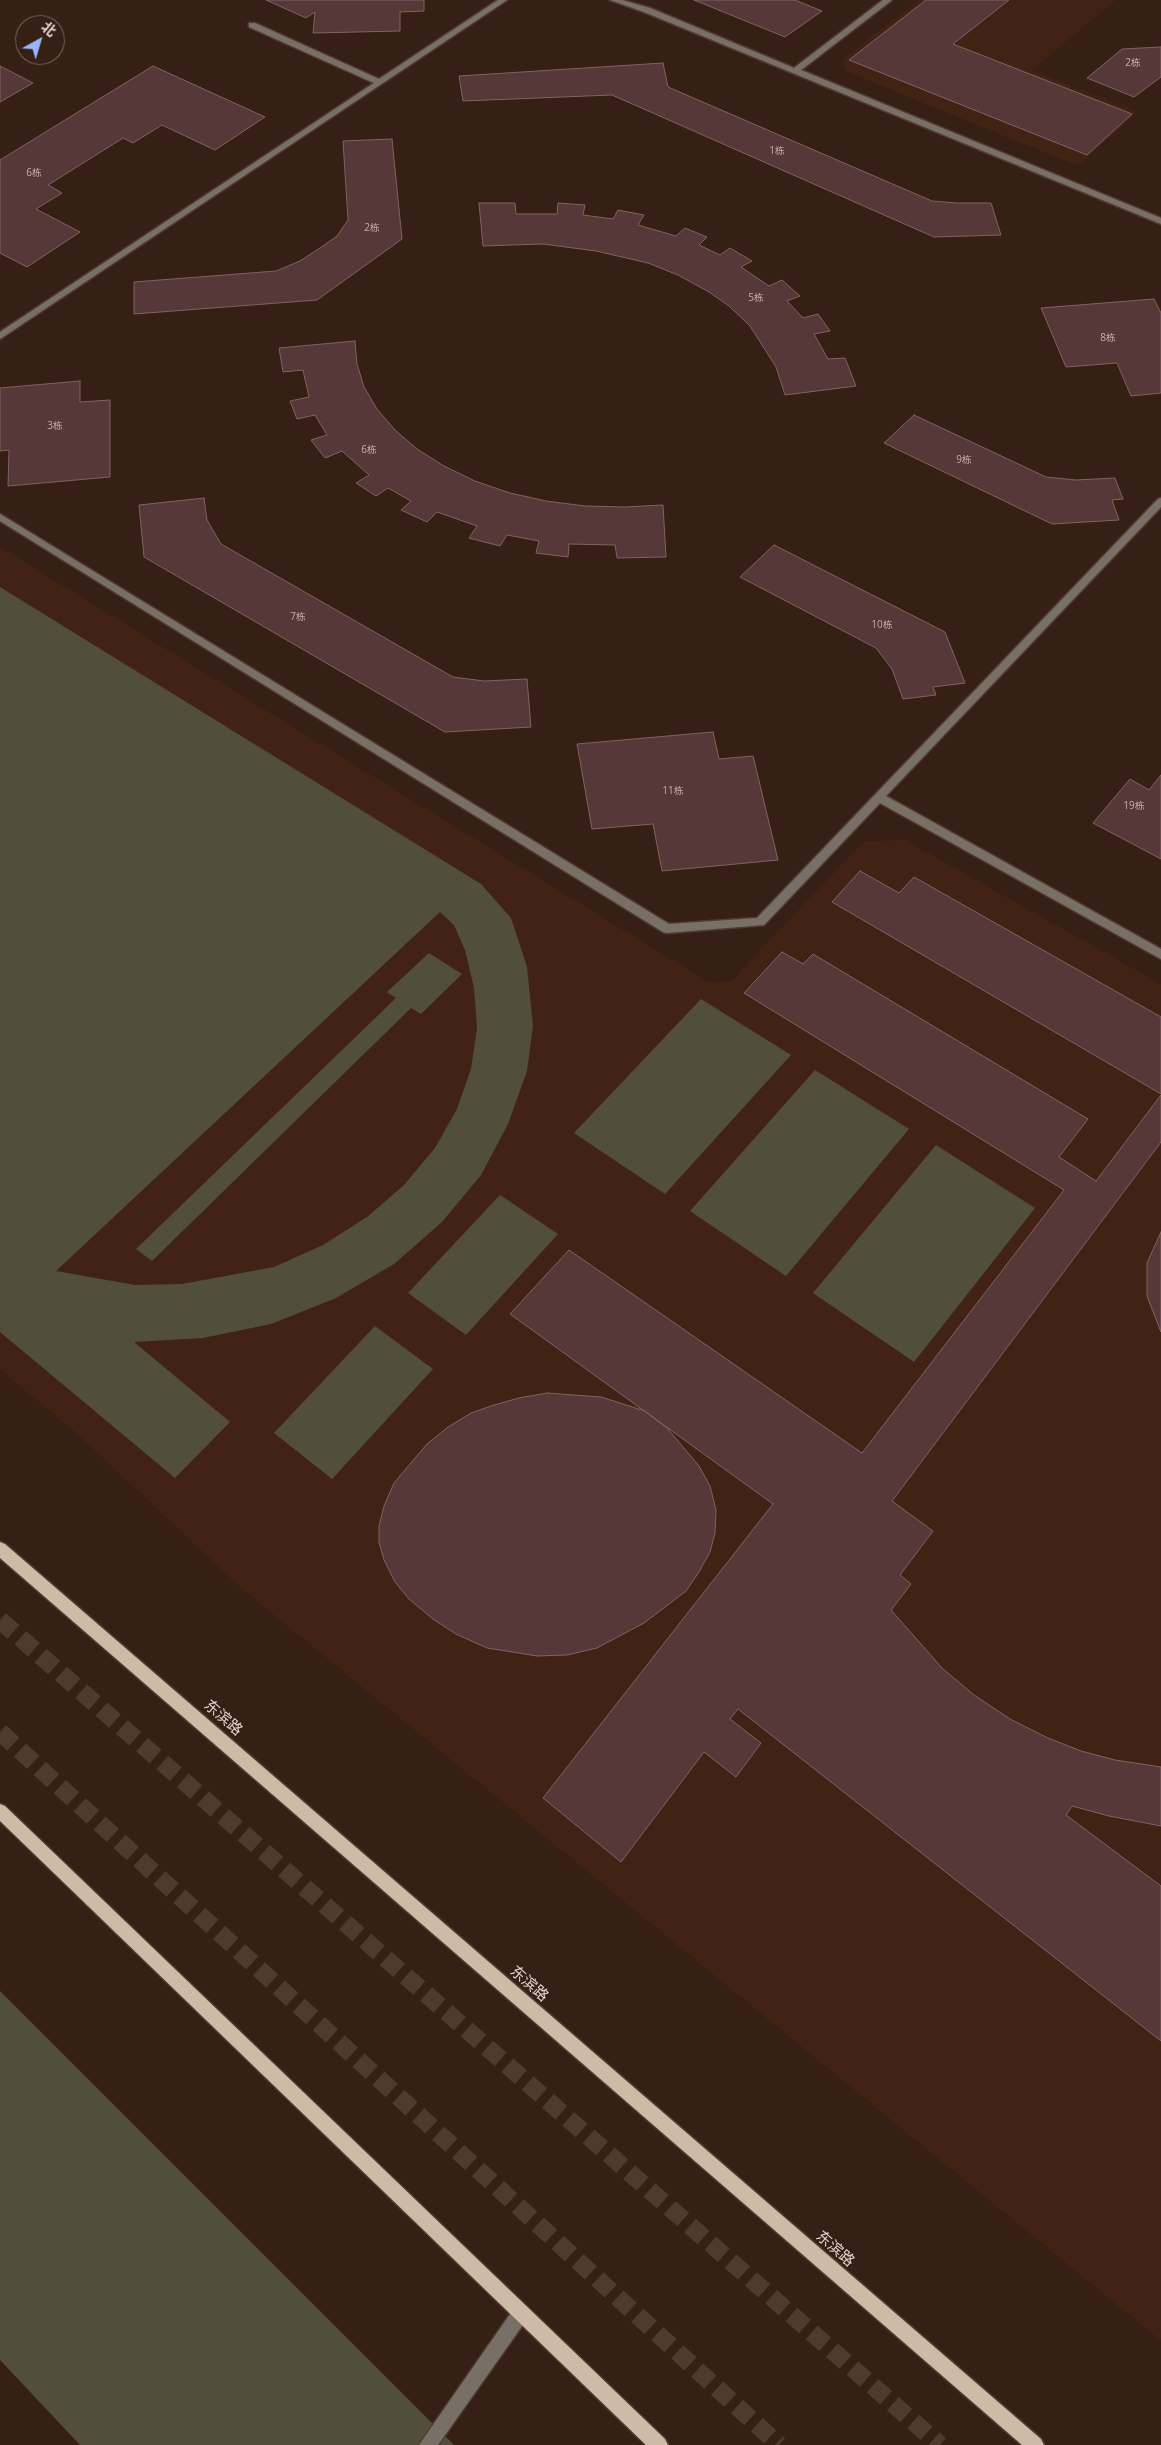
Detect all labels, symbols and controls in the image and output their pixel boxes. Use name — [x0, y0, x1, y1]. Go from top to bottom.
north arrow — [15, 15, 65, 65]
text: 北 — [38, 17, 61, 41]
house number: 2栋 — [1125, 57, 1141, 69]
house number: 1栋 — [769, 145, 785, 157]
house number: 6栋 — [26, 167, 42, 179]
house number: 2栋 — [364, 222, 380, 234]
house number: 5栋 — [748, 292, 764, 304]
house number: 8栋 — [1100, 332, 1116, 344]
house number: 3栋 — [47, 420, 63, 432]
house number: 6栋 — [361, 444, 377, 456]
house number: 9栋 — [956, 454, 972, 466]
house number: 7栋 — [290, 611, 306, 623]
house number: 10栋 — [871, 619, 893, 631]
house number: 11栋 — [662, 785, 684, 797]
house number: 19栋 — [1123, 800, 1145, 812]
street label: 东滨路 — [200, 1696, 246, 1740]
street label: 东滨路 — [506, 1962, 552, 2006]
street label: 东滨路 — [812, 2227, 858, 2271]

